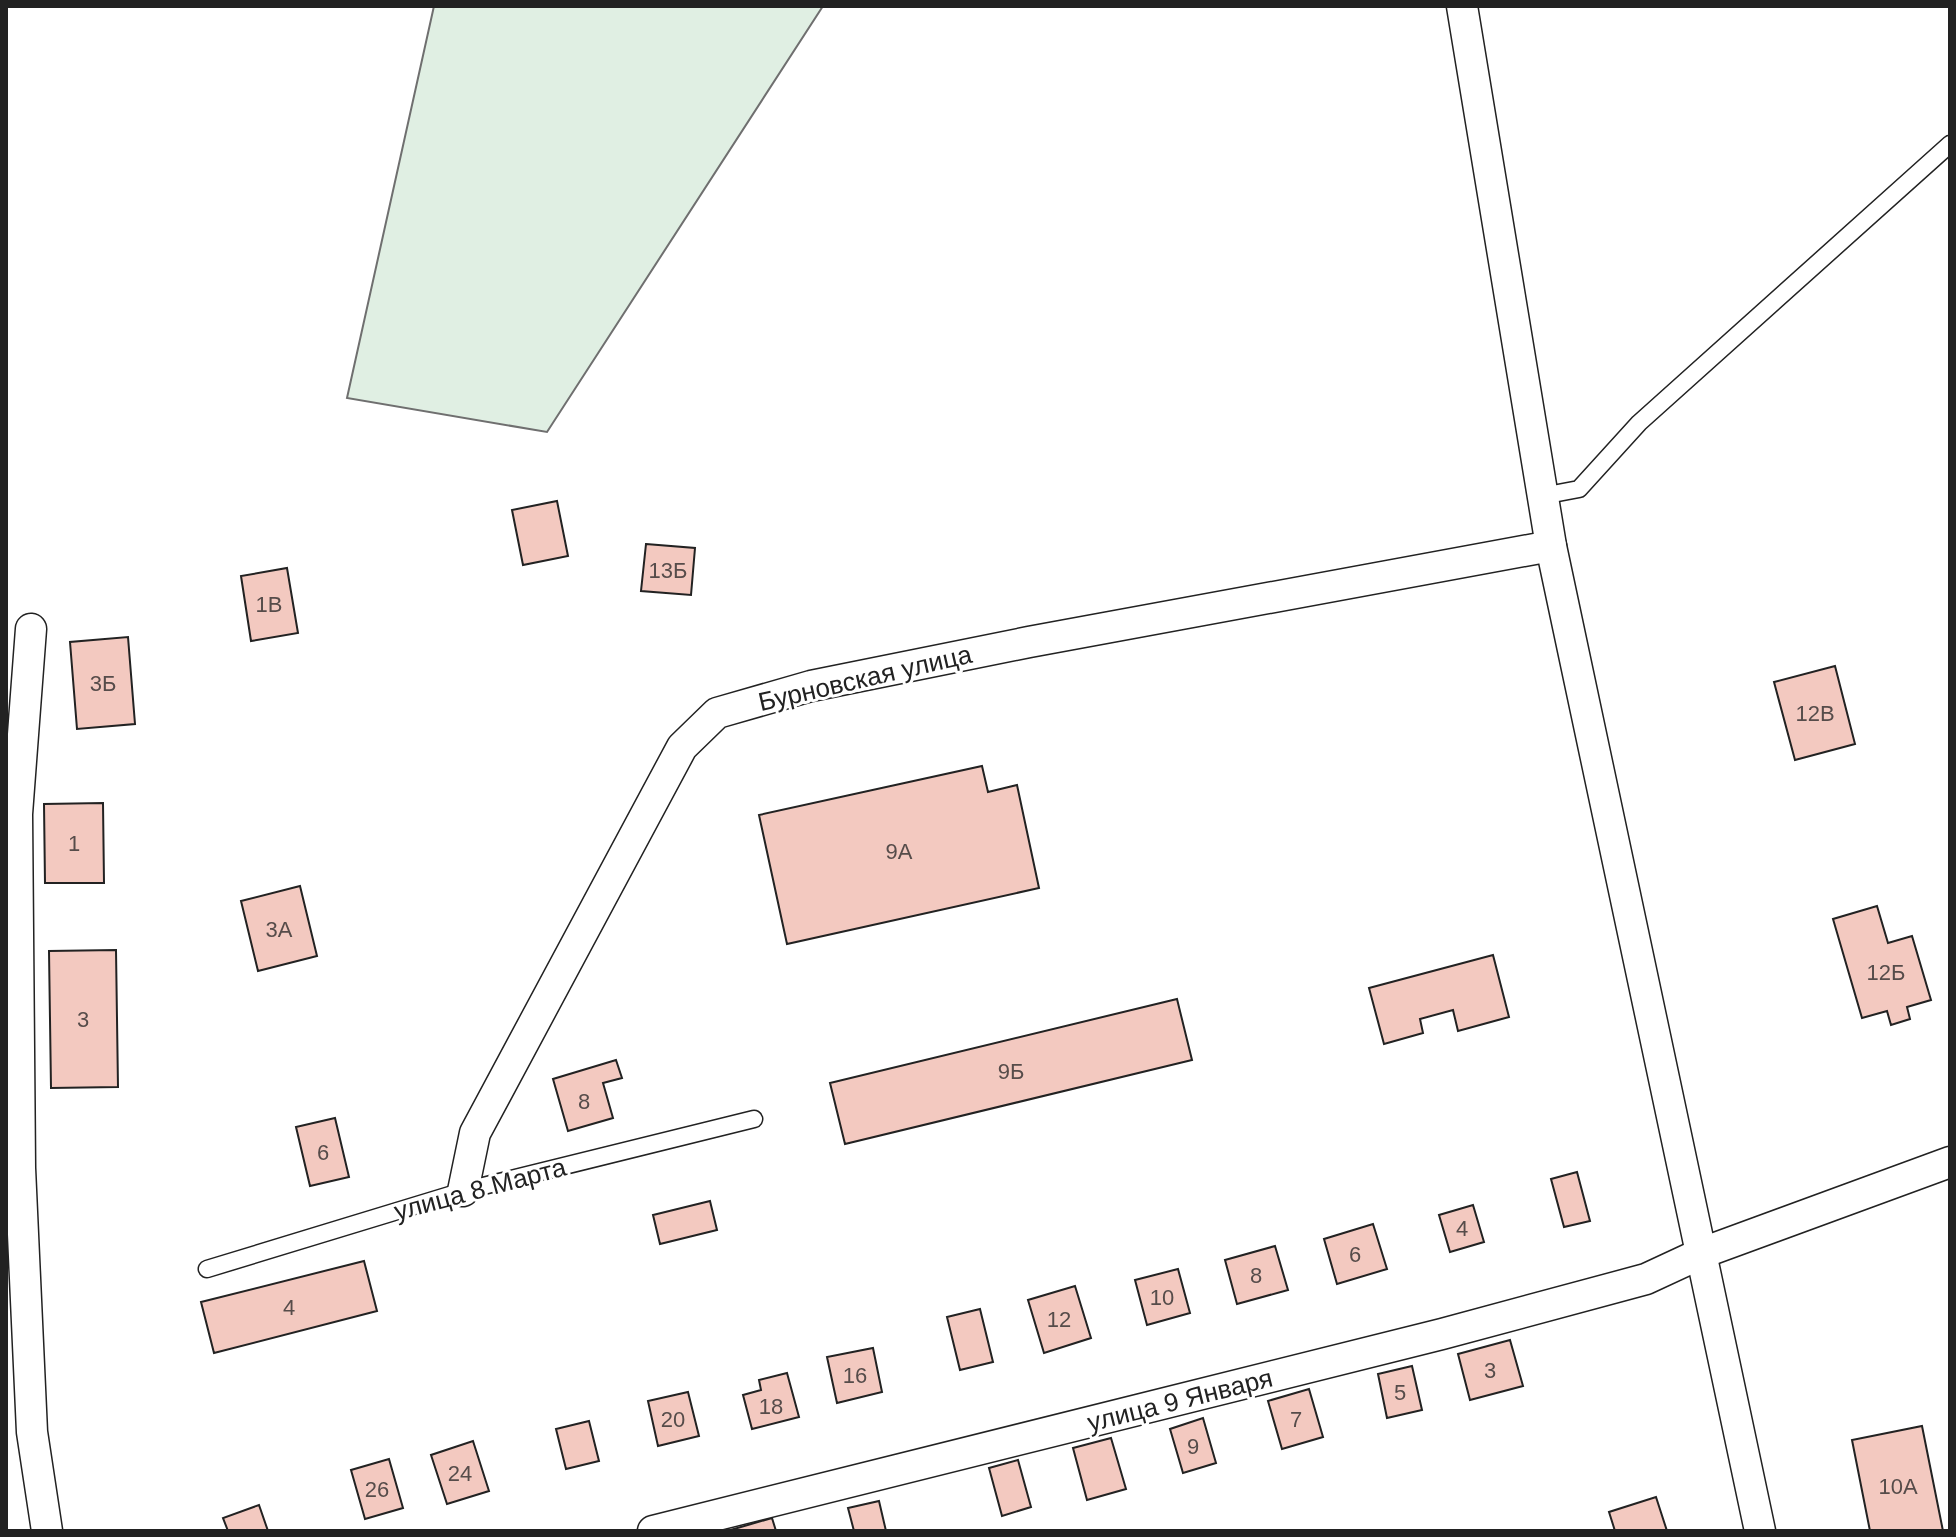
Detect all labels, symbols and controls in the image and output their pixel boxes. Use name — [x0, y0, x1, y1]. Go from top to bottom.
house number: 13Б — [649, 558, 687, 583]
house number: 1В — [256, 592, 282, 617]
street label: Бурновская улица — [755, 639, 975, 717]
house number: 3Б — [90, 671, 116, 696]
house number: 12В — [1795, 701, 1835, 726]
house number: 1 — [68, 831, 80, 856]
house number: 9А — [886, 839, 913, 864]
house number: 3А — [266, 917, 293, 942]
house number: 12Б — [1867, 960, 1905, 985]
house number: 3 — [77, 1007, 89, 1032]
house number: 9Б — [998, 1059, 1024, 1084]
house number: 8 — [578, 1089, 590, 1114]
house number: 6 — [317, 1140, 329, 1165]
street label: улица 8 Марта — [391, 1151, 570, 1226]
house number: 4 — [1456, 1216, 1468, 1241]
house number: 6 — [1349, 1242, 1361, 1267]
house number: 8 — [1250, 1263, 1262, 1288]
house number: 10 — [1150, 1285, 1174, 1310]
house number: 4 — [283, 1295, 295, 1320]
house number: 12 — [1047, 1307, 1071, 1332]
house number: 3 — [1484, 1358, 1496, 1383]
street label: улица 9 Января — [1084, 1362, 1276, 1438]
house number: 16 — [843, 1363, 867, 1388]
house number: 5 — [1394, 1380, 1406, 1405]
house number: 18 — [759, 1394, 783, 1419]
house number: 20 — [661, 1407, 685, 1432]
house number: 7 — [1290, 1407, 1302, 1432]
house number: 9 — [1187, 1434, 1199, 1459]
house number: 24 — [448, 1461, 472, 1486]
house number: 10А — [1878, 1474, 1918, 1499]
house number: 26 — [365, 1477, 389, 1502]

